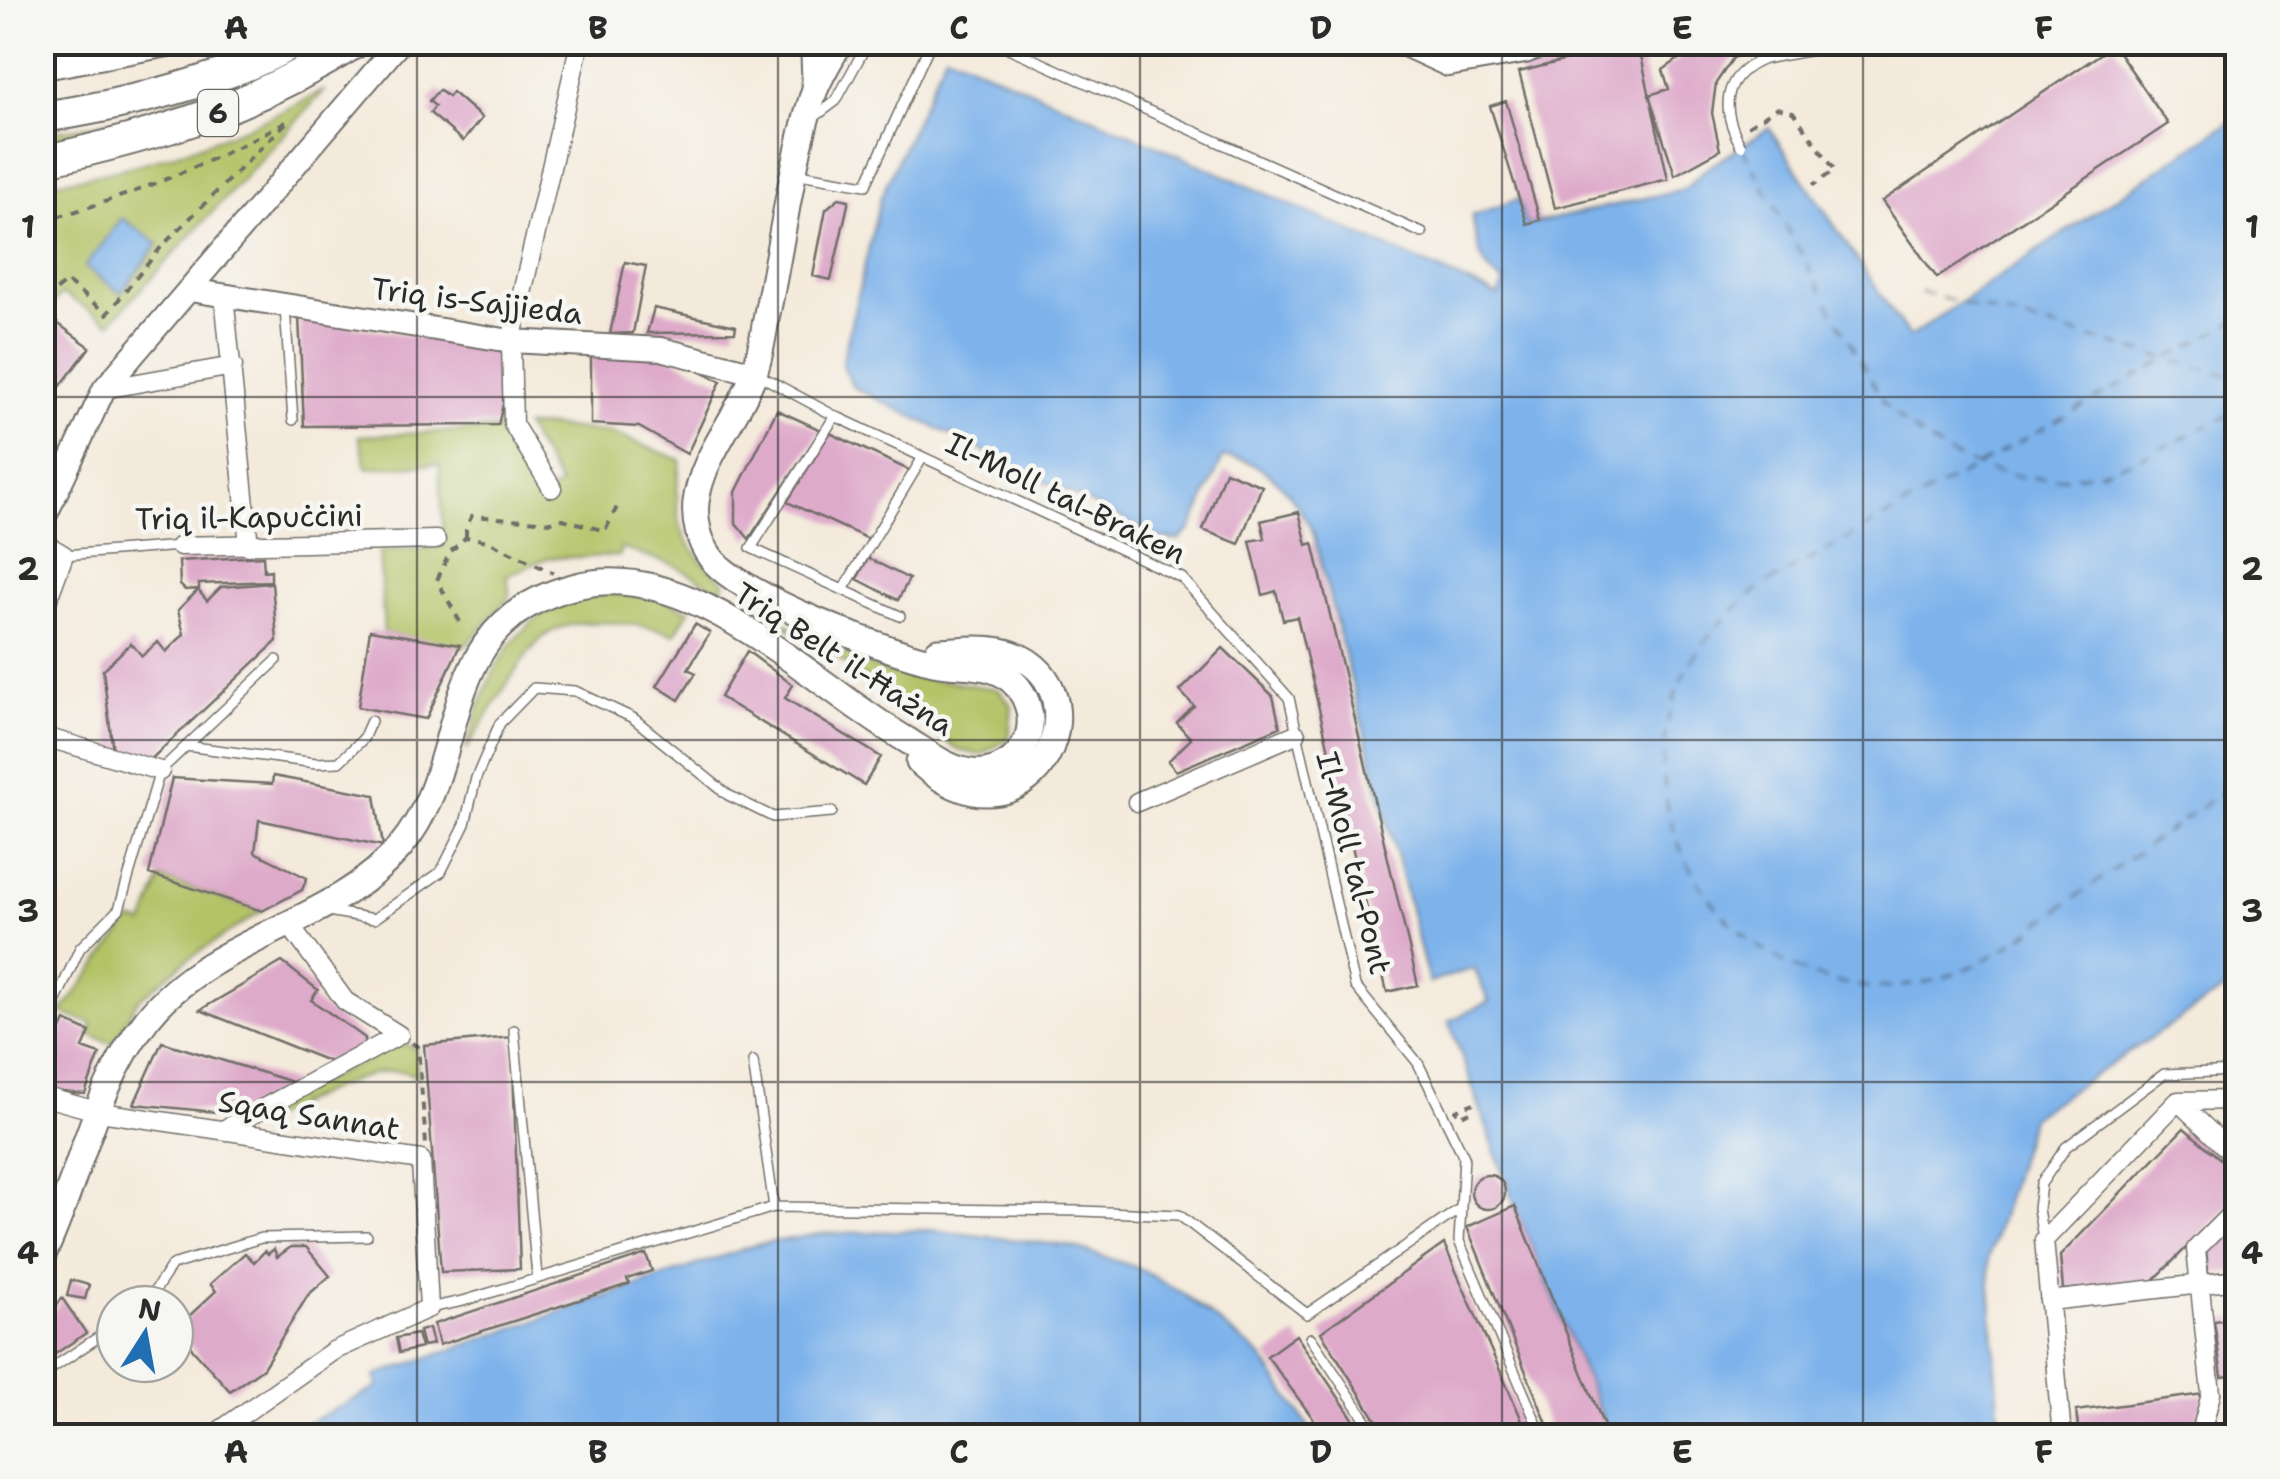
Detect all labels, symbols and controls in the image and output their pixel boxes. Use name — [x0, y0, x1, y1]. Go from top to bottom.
text: A — [224, 6, 248, 49]
text: B — [588, 6, 608, 49]
text: C — [949, 6, 969, 49]
text: D — [1310, 6, 1332, 49]
text: E — [1671, 6, 1693, 49]
text: F — [2035, 6, 2053, 49]
road number: 6 — [198, 90, 238, 136]
text: 1 — [21, 205, 35, 248]
text: 1 — [2245, 205, 2259, 248]
street label: Triq is-Sajjieda — [369, 268, 585, 334]
street label: Il-Moll tal-Braken — [939, 422, 1193, 574]
street label: Triq il-Kapuċċini — [135, 495, 363, 539]
text: 2 — [17, 547, 39, 590]
text: 2 — [2241, 547, 2263, 590]
street label: Triq Belt il-Ħażna — [726, 573, 962, 746]
street label: Il-Moll tal-Pont — [1307, 747, 1401, 979]
text: 3 — [17, 889, 39, 932]
text: 3 — [2241, 889, 2263, 932]
street label: Sqaq Sannat — [215, 1080, 403, 1150]
text: 4 — [17, 1231, 39, 1274]
text: 4 — [2241, 1231, 2263, 1274]
north arrow — [95, 1284, 195, 1384]
text: N — [135, 1289, 164, 1330]
text: A — [224, 1430, 248, 1473]
text: B — [588, 1430, 608, 1473]
text: C — [949, 1430, 969, 1473]
text: D — [1310, 1430, 1332, 1473]
text: E — [1671, 1430, 1693, 1473]
text: F — [2035, 1430, 2053, 1473]

